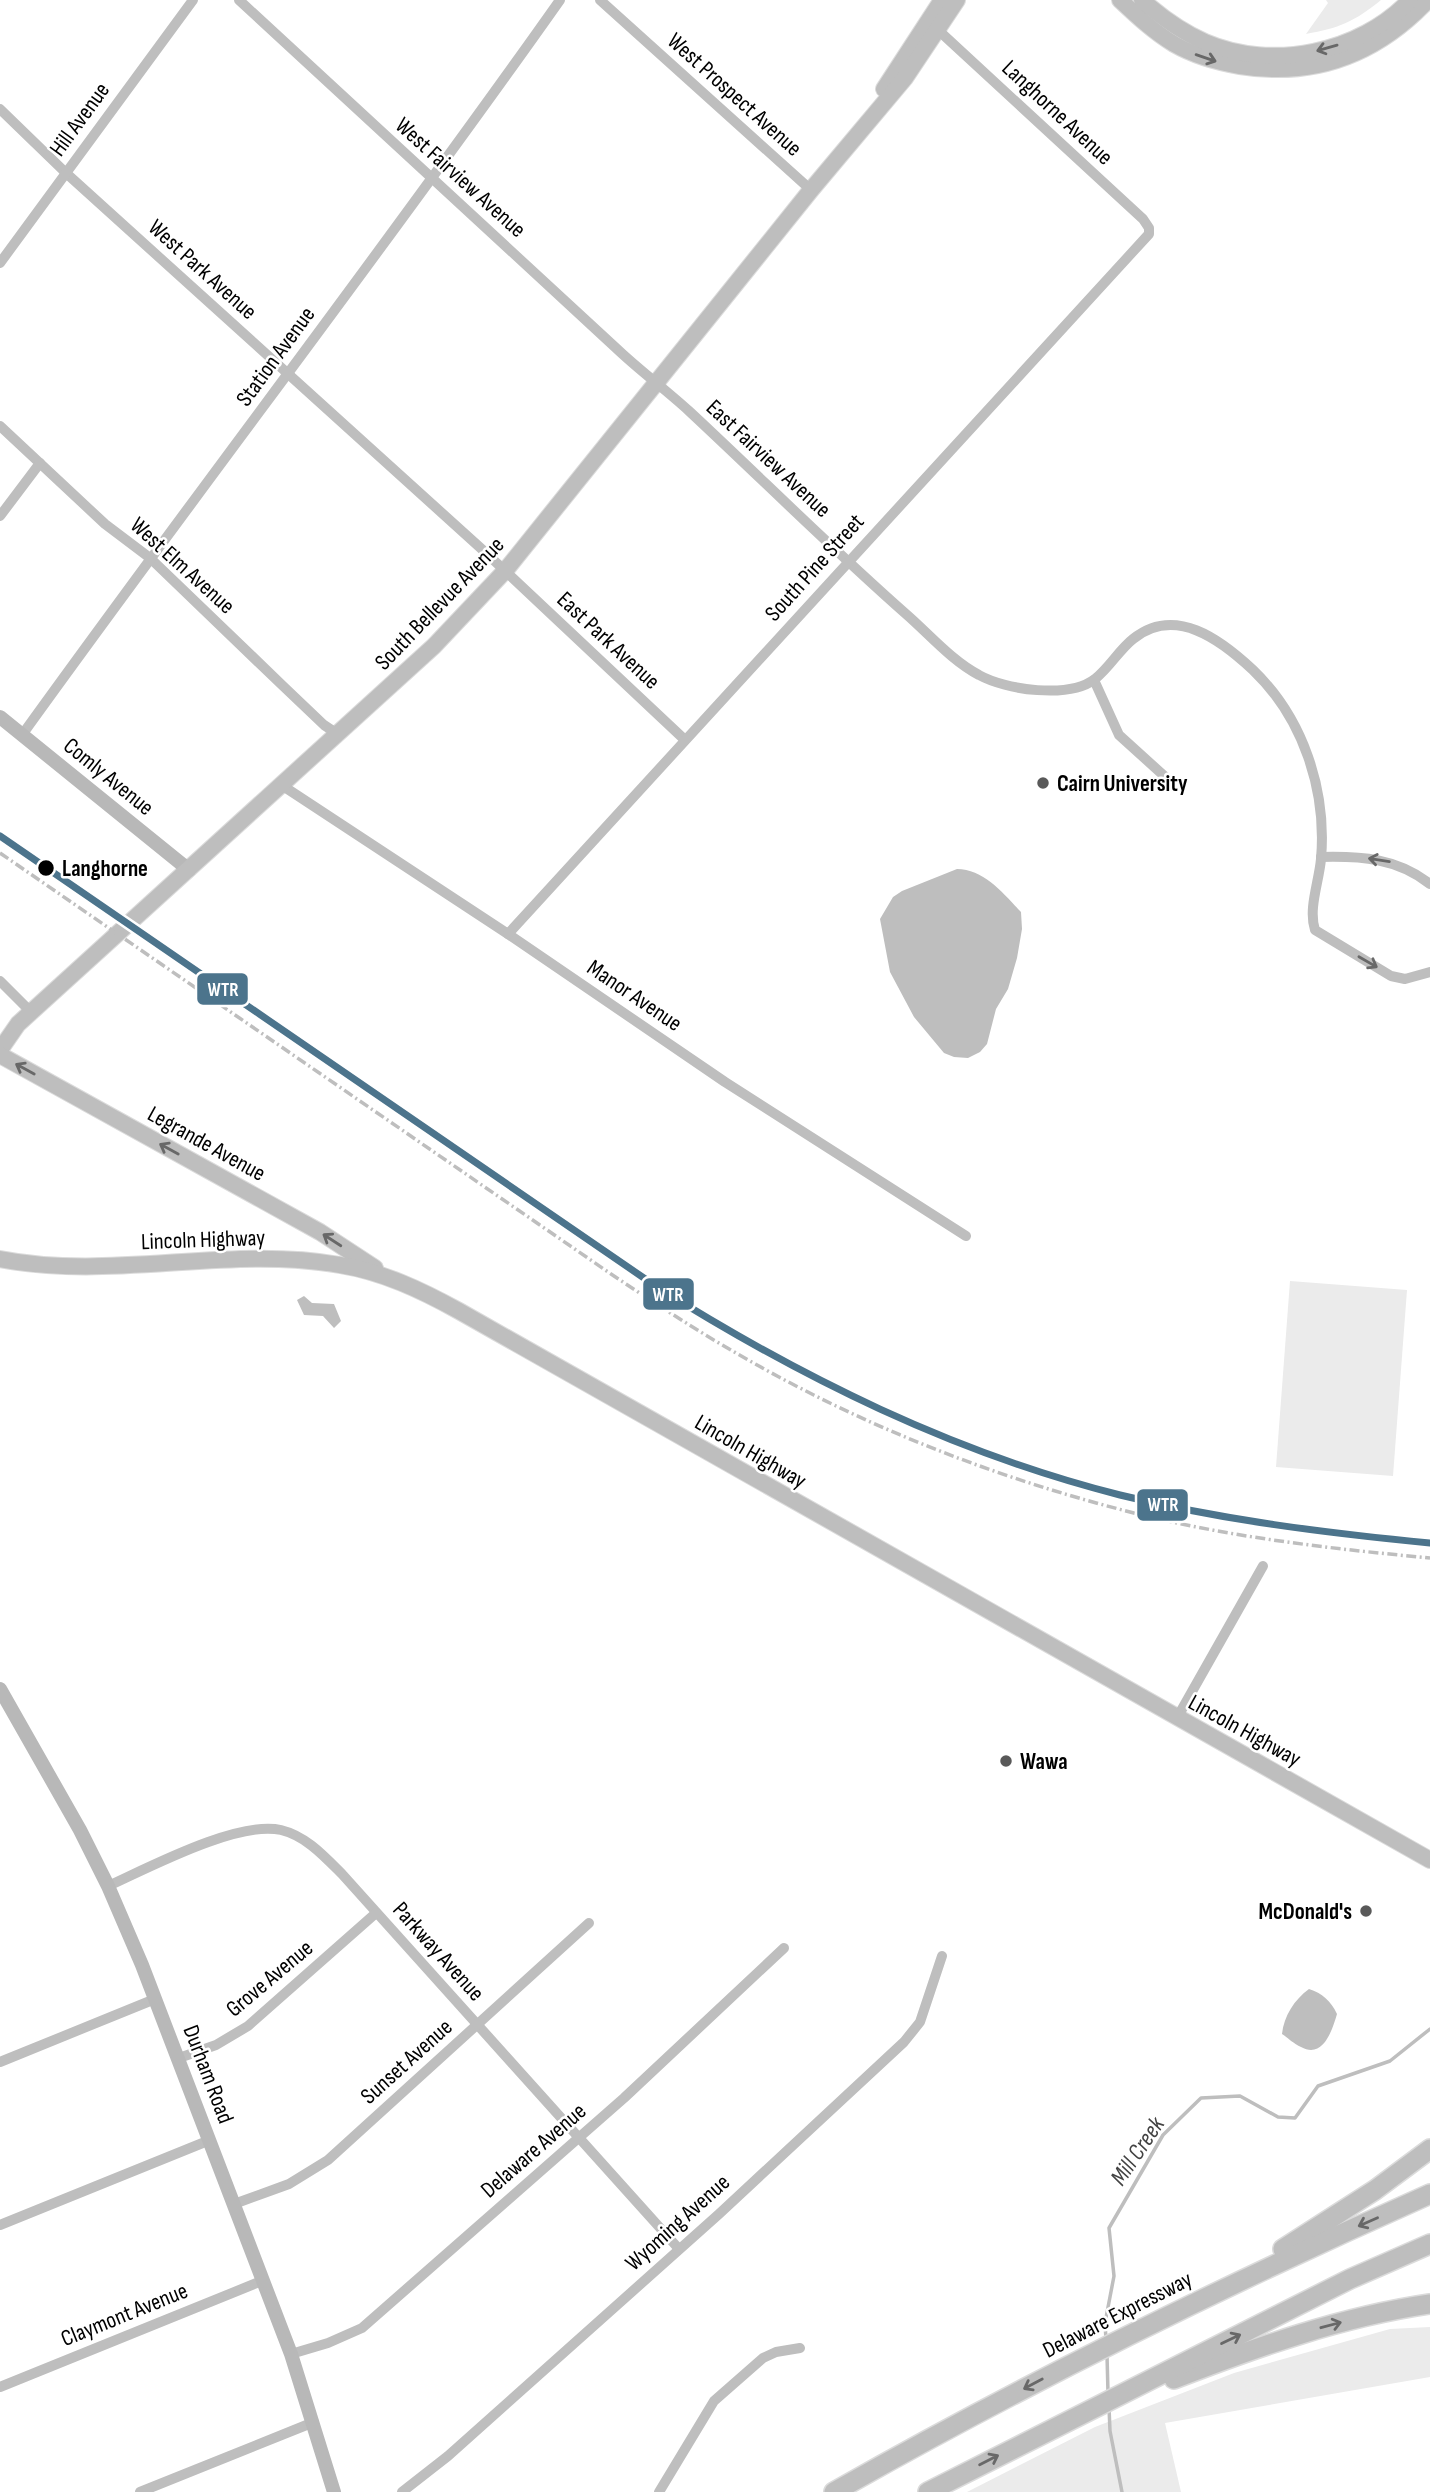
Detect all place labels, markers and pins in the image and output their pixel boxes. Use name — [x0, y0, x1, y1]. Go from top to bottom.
place label: Cairn University — [1057, 770, 1188, 798]
marker: Cairn University — [1035, 775, 1051, 791]
place label: Langhorne — [62, 855, 148, 883]
marker: Langhorne — [36, 858, 56, 878]
place label: Wawa — [1020, 1748, 1068, 1776]
marker: Wawa — [998, 1753, 1014, 1769]
place label: McDonald's — [1259, 1898, 1352, 1926]
marker: McDonald's — [1358, 1903, 1374, 1919]

